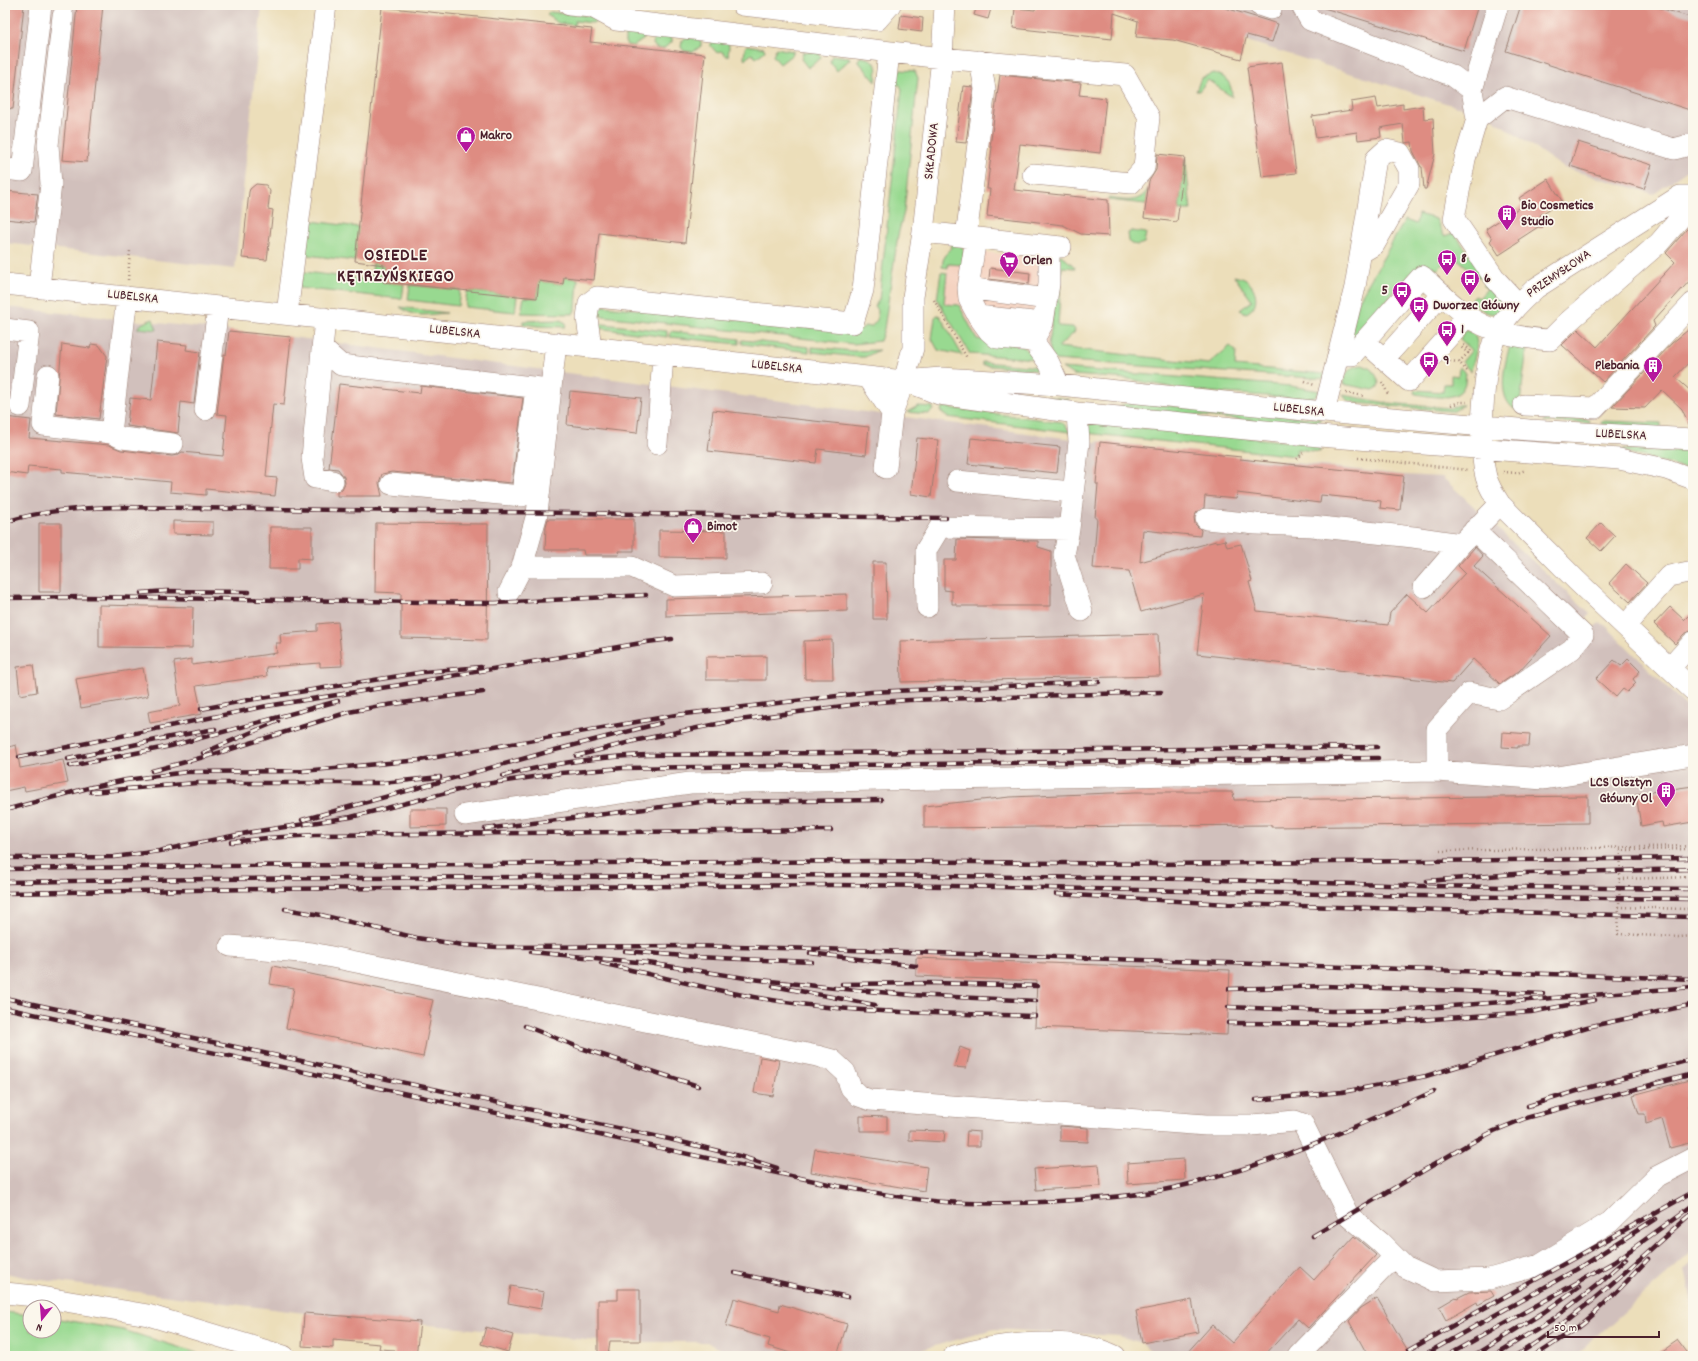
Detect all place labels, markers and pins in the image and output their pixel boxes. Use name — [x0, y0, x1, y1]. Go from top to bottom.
shop icon: Makro — [455, 125, 477, 153]
place label: Makro — [480, 126, 512, 146]
place label: Bio Cosmetics Studio — [1521, 196, 1594, 232]
building icon: Bio Cosmetics Studio — [1496, 203, 1518, 231]
bus stop icon: 8 — [1436, 248, 1458, 276]
place label: 8 — [1461, 249, 1467, 269]
supermarket icon: Orlen — [998, 250, 1020, 278]
place label: Orlen — [1023, 251, 1053, 271]
bus stop icon: 6 — [1459, 268, 1481, 296]
place label: 6 — [1484, 269, 1491, 289]
bus stop icon: 5 — [1391, 280, 1413, 308]
place label: 5 — [1382, 281, 1389, 301]
bus stop icon: Dworzec Główny — [1408, 295, 1430, 323]
place label: Dworzec Główny — [1433, 296, 1520, 316]
bus stop icon: 1 — [1436, 319, 1458, 347]
place label: 1 — [1461, 320, 1464, 340]
bus stop icon: 9 — [1418, 350, 1440, 378]
place label: 9 — [1443, 351, 1449, 371]
building icon: Plebania — [1642, 355, 1664, 383]
place label: Plebania — [1595, 356, 1640, 376]
shop icon: Bimot — [682, 516, 704, 544]
place label: Bimot — [707, 517, 738, 537]
place label: LCS Olsztyn Główny Ol — [1590, 773, 1653, 809]
building icon: LCS Olsztyn Główny Ol — [1655, 780, 1677, 808]

